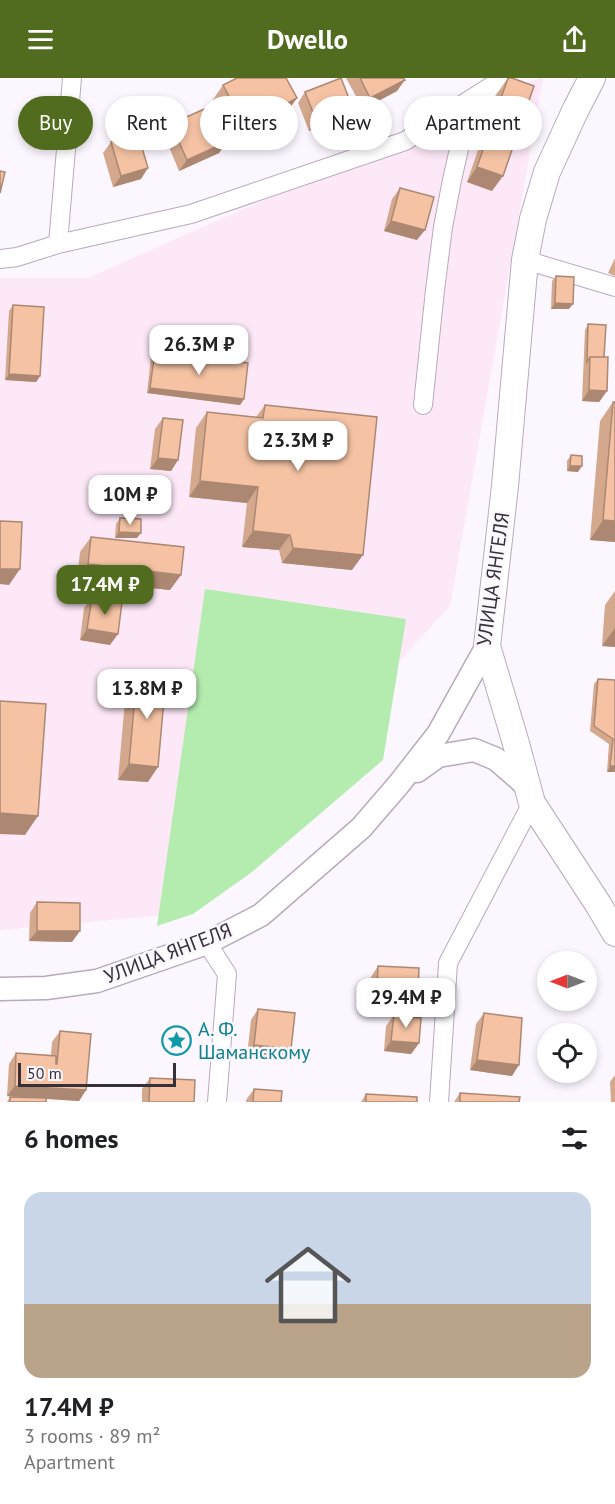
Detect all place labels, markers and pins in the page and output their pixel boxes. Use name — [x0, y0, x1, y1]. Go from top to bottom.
pin: 26.3M ₽ — [144, 325, 254, 376]
pin: 23.3M ₽ — [243, 421, 353, 472]
pin: 10M ₽ — [88, 475, 172, 526]
pin: 17.4M ₽ — [50, 565, 160, 616]
pin: 13.8M ₽ — [92, 669, 202, 720]
pin: 29.4M ₽ — [351, 978, 461, 1029]
place label: А. Ф. Шаманскому — [198, 1016, 311, 1065]
place icon: А. Ф. Шаманскому — [161, 1024, 193, 1056]

